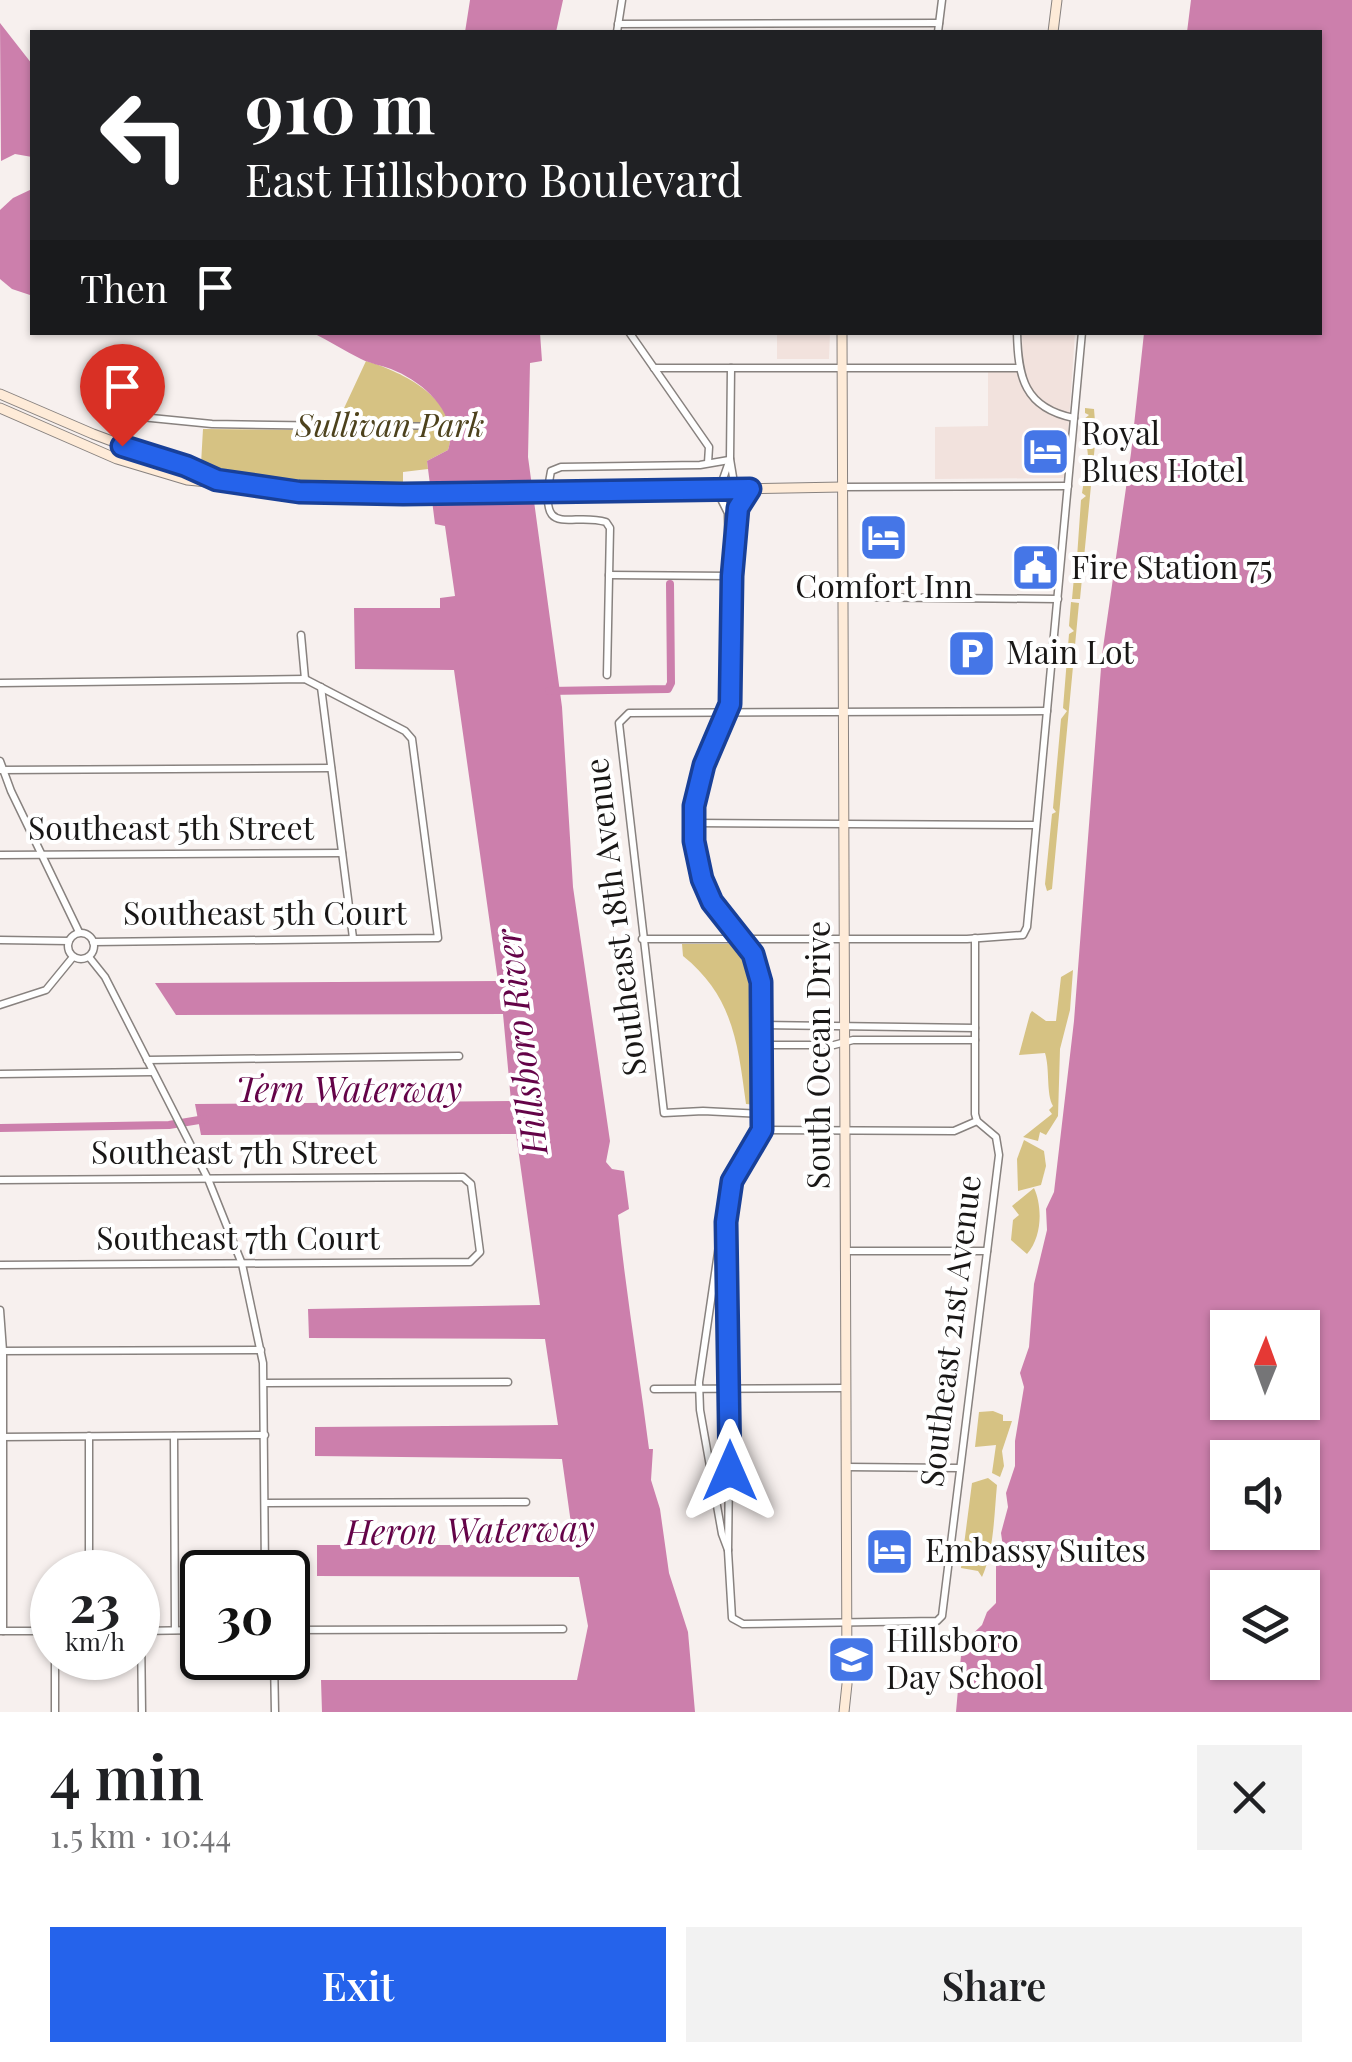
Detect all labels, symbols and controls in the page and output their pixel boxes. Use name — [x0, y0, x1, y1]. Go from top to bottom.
text: 910 m — [245, 58, 435, 152]
icon: left — [80, 70, 210, 200]
text: East Hillsboro Boulevard — [245, 148, 743, 208]
icon: arrive — [188, 260, 243, 315]
text: Then — [80, 262, 168, 313]
pin — [80, 344, 165, 447]
icon: arrive — [95, 359, 150, 414]
park label: Sullivan Park — [294, 402, 485, 445]
place label: Royal Blues Hotel — [1081, 410, 1245, 490]
hotel icon: Royal Blues Hotel — [1020, 426, 1072, 478]
hotel icon: Comfort Inn — [858, 511, 910, 563]
public building icon: Fire Station 75 — [1010, 542, 1062, 594]
place label: Fire Station 75 — [1071, 544, 1272, 587]
place label: Comfort Inn — [795, 563, 973, 606]
parking icon: Main Lot — [945, 627, 997, 679]
place label: Main Lot — [1006, 629, 1134, 672]
street label: Southeast 18th Avenue — [573, 756, 654, 1079]
street label: Southeast 5th Street — [28, 805, 315, 848]
street label: Southeast 5th Court — [123, 890, 408, 933]
street label: South Ocean Drive — [795, 921, 838, 1189]
water label: Hillsboro River — [482, 926, 557, 1160]
water label: Tern Waterway — [236, 1064, 463, 1111]
street label: Southeast 7th Street — [91, 1129, 378, 1172]
street label: Southeast 21st Avenue — [908, 1173, 989, 1489]
street label: Southeast 7th Court — [96, 1215, 380, 1258]
north arrow — [1210, 1310, 1320, 1420]
map controls — [1210, 1310, 1320, 1680]
position arrow — [678, 1419, 782, 1523]
button: sound — [1210, 1440, 1320, 1550]
water label: Heron Waterway — [343, 1503, 595, 1554]
hotel icon: Embassy Suites — [864, 1525, 916, 1577]
place label: Embassy Suites — [925, 1527, 1146, 1570]
speed limit sign: 30 — [180, 1550, 310, 1680]
text: 23 — [70, 1569, 120, 1636]
button: layers — [1210, 1570, 1320, 1680]
place label: Hillsboro Day School — [886, 1617, 1044, 1697]
text: km/h — [65, 1624, 125, 1657]
school or university icon: Hillsboro Day School — [825, 1633, 877, 1685]
text: 4 min — [50, 1735, 204, 1815]
button: close — [1197, 1745, 1302, 1850]
text: 1.5 km · 10:44 — [50, 1813, 231, 1856]
button: Exit — [50, 1927, 666, 2042]
button: Share — [686, 1927, 1302, 2042]

